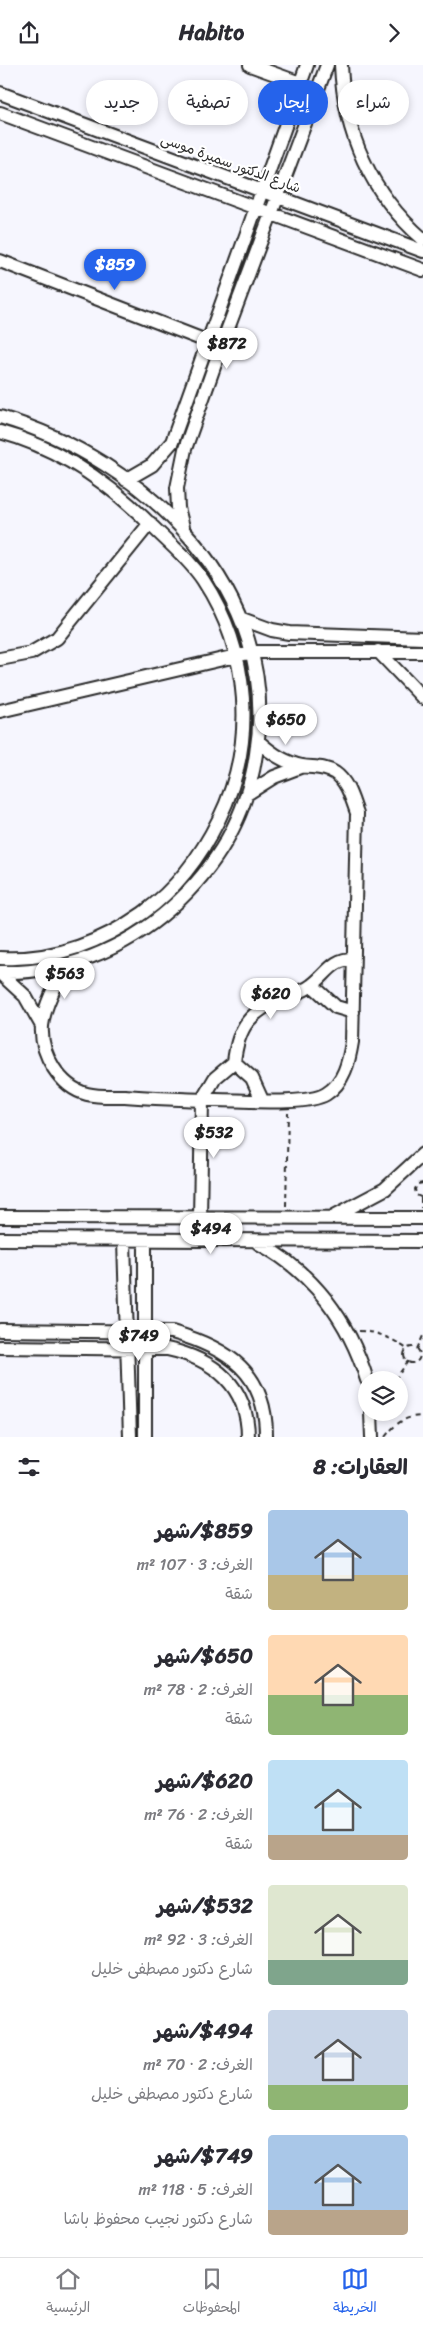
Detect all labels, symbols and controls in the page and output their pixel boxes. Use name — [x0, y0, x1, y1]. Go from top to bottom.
text: Habito — [179, 13, 244, 52]
icon: share — [15, 19, 43, 47]
icon: forward — [380, 19, 408, 47]
chip: جديد — [86, 80, 158, 125]
chip: تصفية — [168, 80, 248, 125]
chip: إيجار — [258, 80, 328, 125]
chip: شراء — [338, 80, 409, 125]
street label: شارع الدكتور سميرة موسى — [157, 127, 304, 200]
pin: $859 — [85, 249, 145, 291]
text: $859 — [95, 250, 135, 279]
pin: $872 — [197, 327, 257, 370]
text: $872 — [208, 329, 246, 358]
pin: $650 — [256, 703, 316, 746]
text: $650 — [266, 705, 306, 734]
pin: $563 — [35, 957, 95, 1000]
text: $563 — [46, 959, 84, 988]
pin: $620 — [241, 977, 301, 1020]
text: $620 — [251, 979, 291, 1008]
pin: $532 — [184, 1117, 244, 1159]
text: $532 — [195, 1118, 233, 1147]
pin: $494 — [181, 1213, 241, 1255]
text: $494 — [191, 1214, 231, 1243]
pin: $749 — [109, 1319, 169, 1362]
text: $749 — [119, 1321, 159, 1350]
map controls — [358, 1371, 408, 1421]
button: layers — [358, 1371, 408, 1421]
text: العقارات: 8 — [313, 1448, 408, 1486]
icon: filters — [15, 1453, 43, 1481]
text: $859/شهر — [155, 1512, 253, 1550]
icon: home — [308, 1530, 368, 1590]
text: الغرف: 3 · 107 m² — [137, 1550, 253, 1579]
text: شقة — [225, 1579, 253, 1608]
text: $650/شهر — [156, 1637, 253, 1675]
icon: home — [308, 1655, 368, 1715]
text: الغرف: 2 · 78 m² — [144, 1675, 253, 1704]
text: شقة — [225, 1704, 253, 1733]
text: $620/شهر — [156, 1762, 253, 1800]
icon: home — [308, 1780, 368, 1840]
text: الغرف: 2 · 76 m² — [144, 1800, 253, 1829]
text: شقة — [225, 1829, 253, 1858]
text: $532/شهر — [157, 1887, 253, 1925]
icon: home — [308, 1905, 368, 1965]
text: الغرف: 3 · 92 m² — [144, 1925, 253, 1954]
text: شارع دكتور مصطفى خليل — [91, 1954, 253, 1983]
text: $494/شهر — [154, 2012, 253, 2050]
icon: home — [308, 2030, 368, 2090]
text: الغرف: 2 · 70 m² — [143, 2050, 253, 2079]
text: شارع دكتور مصطفى خليل — [91, 2079, 253, 2108]
text: $749/شهر — [156, 2137, 253, 2175]
icon: home — [308, 2155, 368, 2215]
text: الغرف: 5 · 118 m² — [139, 2175, 253, 2204]
text: شارع دكتور نجيب محفوظ باشا — [63, 2204, 253, 2233]
tab: الرئيسية — [46, 2265, 90, 2320]
tab: المحفوظات — [183, 2265, 240, 2320]
tab: الخريطة — [333, 2265, 377, 2320]

